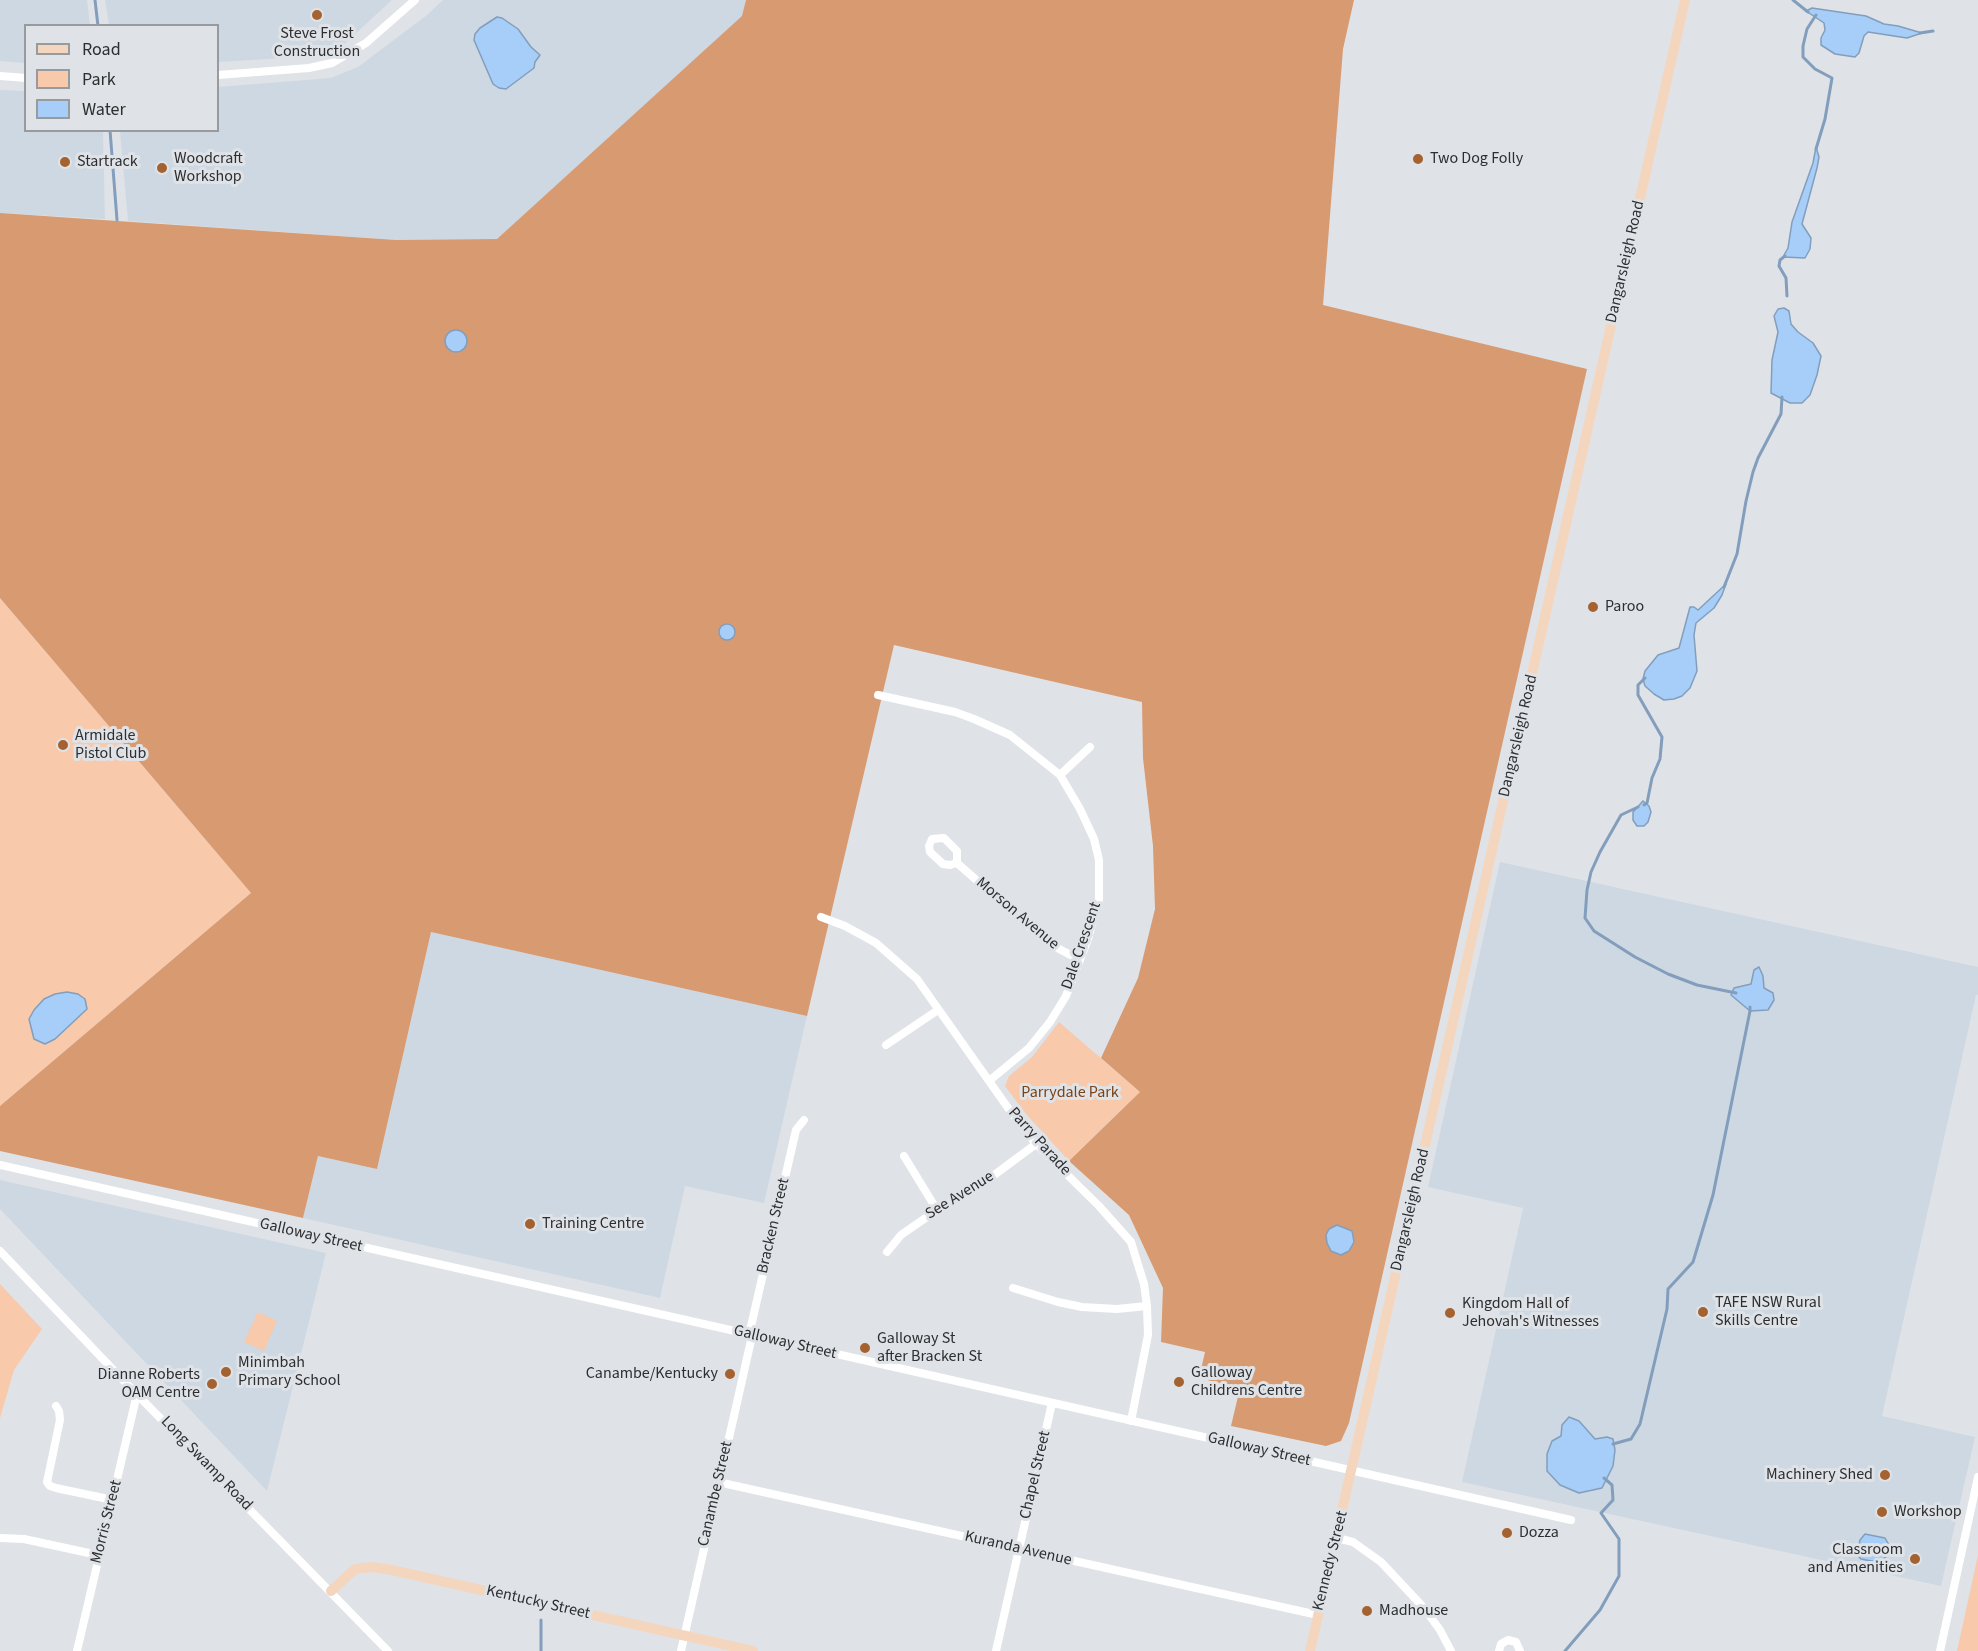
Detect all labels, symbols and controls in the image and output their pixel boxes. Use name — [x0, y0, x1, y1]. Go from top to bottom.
marker: Steve Frost Construction — [310, 8, 324, 22]
legend — [24, 24, 219, 132]
place label: Steve Frost Construction — [274, 24, 360, 62]
text: Road — [82, 37, 121, 62]
text: Park — [82, 67, 116, 92]
text: Water — [82, 97, 126, 122]
place label: Woodcraft Workshop — [174, 149, 243, 187]
place label: Two Dog Folly — [1430, 149, 1523, 169]
place label: Startrack — [77, 152, 138, 172]
marker: Two Dog Folly — [1411, 152, 1425, 166]
marker: Startrack — [58, 155, 72, 169]
marker: Woodcraft Workshop — [155, 161, 169, 175]
street label: Dangarsleigh Road — [1603, 199, 1649, 325]
place label: Paroo — [1605, 597, 1644, 617]
marker: Paroo — [1586, 600, 1600, 614]
street label: Dangarsleigh Road — [1496, 673, 1542, 799]
place label: Armidale Pistol Club — [75, 726, 146, 764]
marker: Armidale Pistol Club — [56, 738, 70, 752]
street label: Morson Avenue — [972, 874, 1062, 954]
street label: Dale Crescent — [1058, 900, 1106, 992]
park label: Parrydale Park — [1021, 1083, 1119, 1103]
street label: Parry Parade — [1003, 1104, 1075, 1180]
street label: Dangarsleigh Road — [1388, 1147, 1434, 1273]
street label: See Avenue — [922, 1167, 998, 1225]
street label: Bracken Street — [754, 1176, 794, 1276]
place label: Training Centre — [542, 1214, 644, 1234]
street label: Galloway Street — [258, 1215, 364, 1257]
marker: Training Centre — [523, 1217, 537, 1231]
place label: TAFE NSW Rural Skills Centre — [1715, 1293, 1821, 1331]
place label: Kingdom Hall of Jehovah's Witnesses — [1462, 1294, 1599, 1332]
marker: TAFE NSW Rural Skills Centre — [1696, 1305, 1710, 1319]
marker: Kingdom Hall of Jehovah's Witnesses — [1443, 1306, 1457, 1320]
street label: Galloway Street — [732, 1322, 838, 1364]
place label: Galloway St after Bracken St — [877, 1329, 982, 1367]
marker: Galloway St after Bracken St — [858, 1341, 872, 1355]
place label: Minimbah Primary School — [238, 1353, 340, 1391]
place label: Galloway Childrens Centre — [1191, 1363, 1302, 1401]
place label: Canambe/Kentucky — [586, 1364, 718, 1384]
place label: Dianne Roberts OAM Centre — [98, 1365, 200, 1403]
marker: Minimbah Primary School — [219, 1365, 233, 1379]
marker: Canambe/Kentucky — [723, 1367, 737, 1381]
marker: Galloway Childrens Centre — [1172, 1375, 1186, 1389]
marker: Dianne Roberts OAM Centre — [205, 1377, 219, 1391]
street label: Long Swamp Road — [156, 1413, 256, 1515]
street label: Chapel Street — [1017, 1429, 1055, 1521]
street label: Galloway Street — [1206, 1429, 1312, 1471]
street label: Canambe Street — [695, 1440, 737, 1548]
place label: Machinery Shed — [1766, 1465, 1873, 1485]
marker: Machinery Shed — [1878, 1468, 1892, 1482]
street label: Morris Street — [87, 1478, 127, 1566]
place label: Workshop — [1894, 1502, 1962, 1522]
marker: Workshop — [1875, 1505, 1889, 1519]
street label: Kennedy Street — [1309, 1509, 1353, 1613]
place label: Dozza — [1519, 1523, 1559, 1543]
marker: Dozza — [1500, 1526, 1514, 1540]
street label: Kuranda Avenue — [963, 1527, 1073, 1571]
place label: Classroom and Amenities — [1808, 1540, 1903, 1578]
marker: Classroom and Amenities — [1908, 1552, 1922, 1566]
street label: Kentucky Street — [484, 1582, 592, 1624]
place label: Madhouse — [1379, 1601, 1448, 1621]
marker: Madhouse — [1360, 1604, 1374, 1618]

